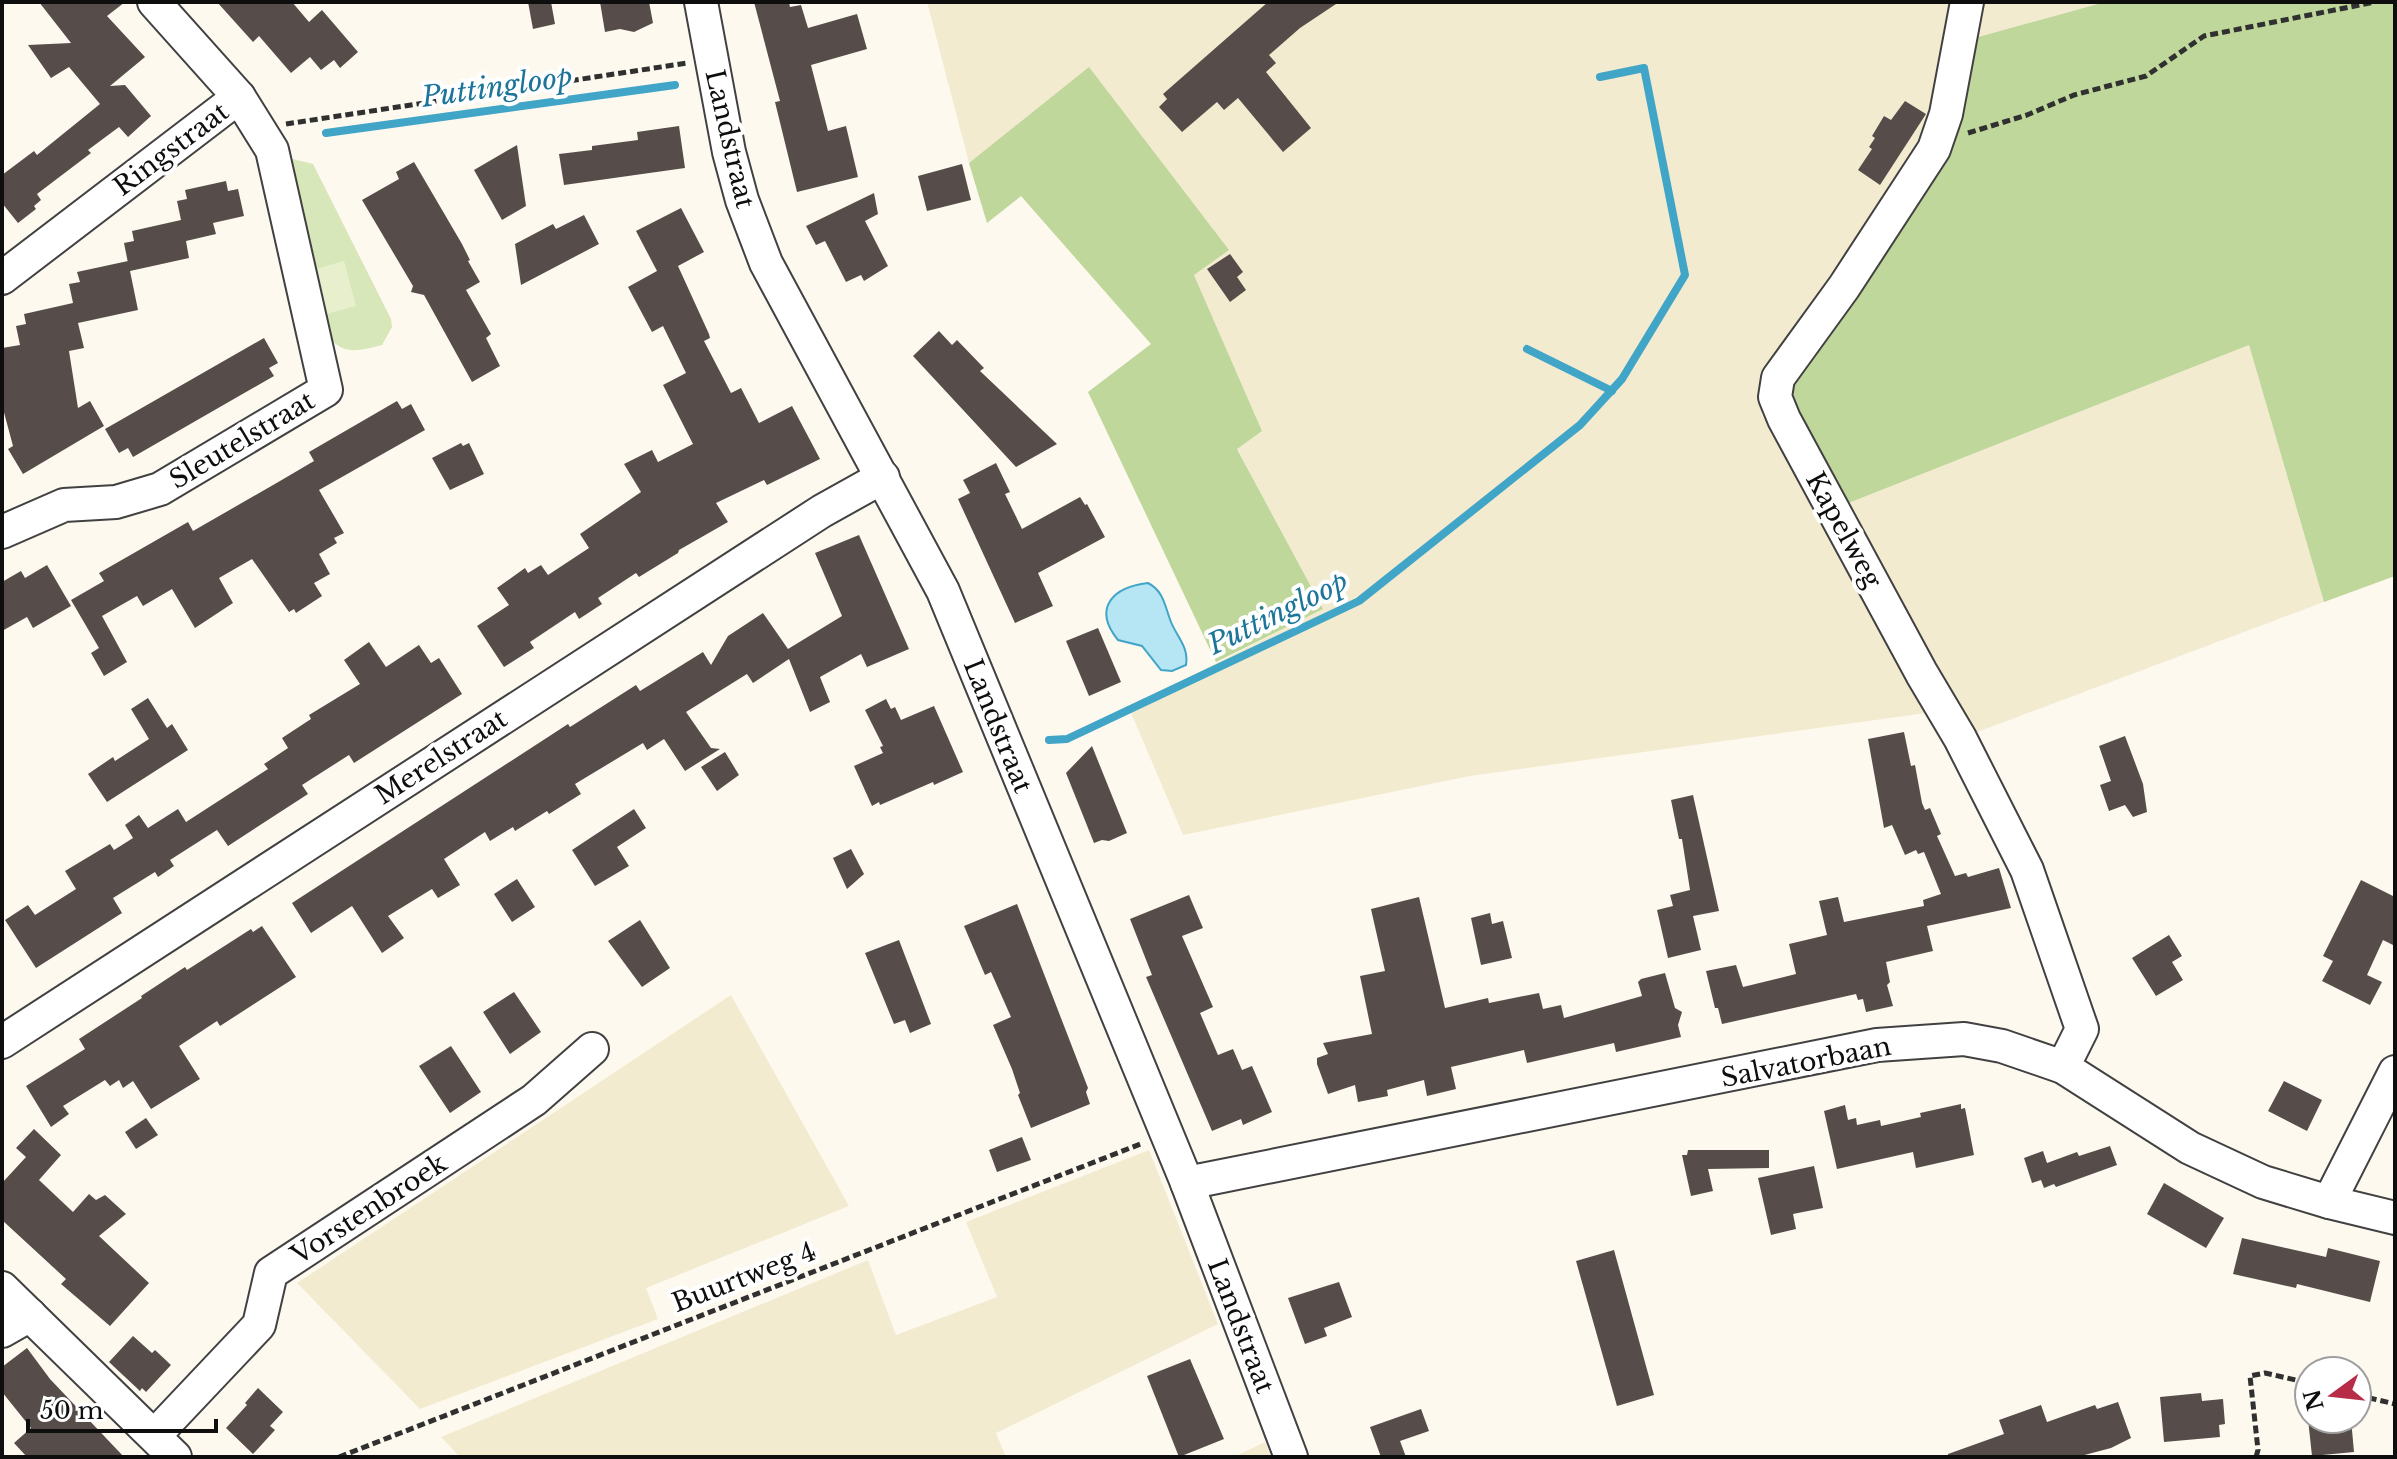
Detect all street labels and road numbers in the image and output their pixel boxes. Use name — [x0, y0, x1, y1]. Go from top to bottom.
street label: Landstraat — [699, 66, 762, 212]
street label: Ringstraat — [107, 95, 235, 203]
street label: Sleutelstraat — [164, 384, 320, 496]
street label: Kapelweg — [1799, 466, 1889, 594]
street label: Landstraat — [957, 654, 1039, 798]
street label: Merelstraat — [369, 702, 513, 811]
street label: Salvatorbaan — [1718, 1030, 1894, 1094]
street label: Vorstenbroek — [284, 1147, 453, 1272]
street label: Buurtweg 4 — [668, 1235, 820, 1319]
street label: Landstraat — [1201, 1254, 1281, 1398]

